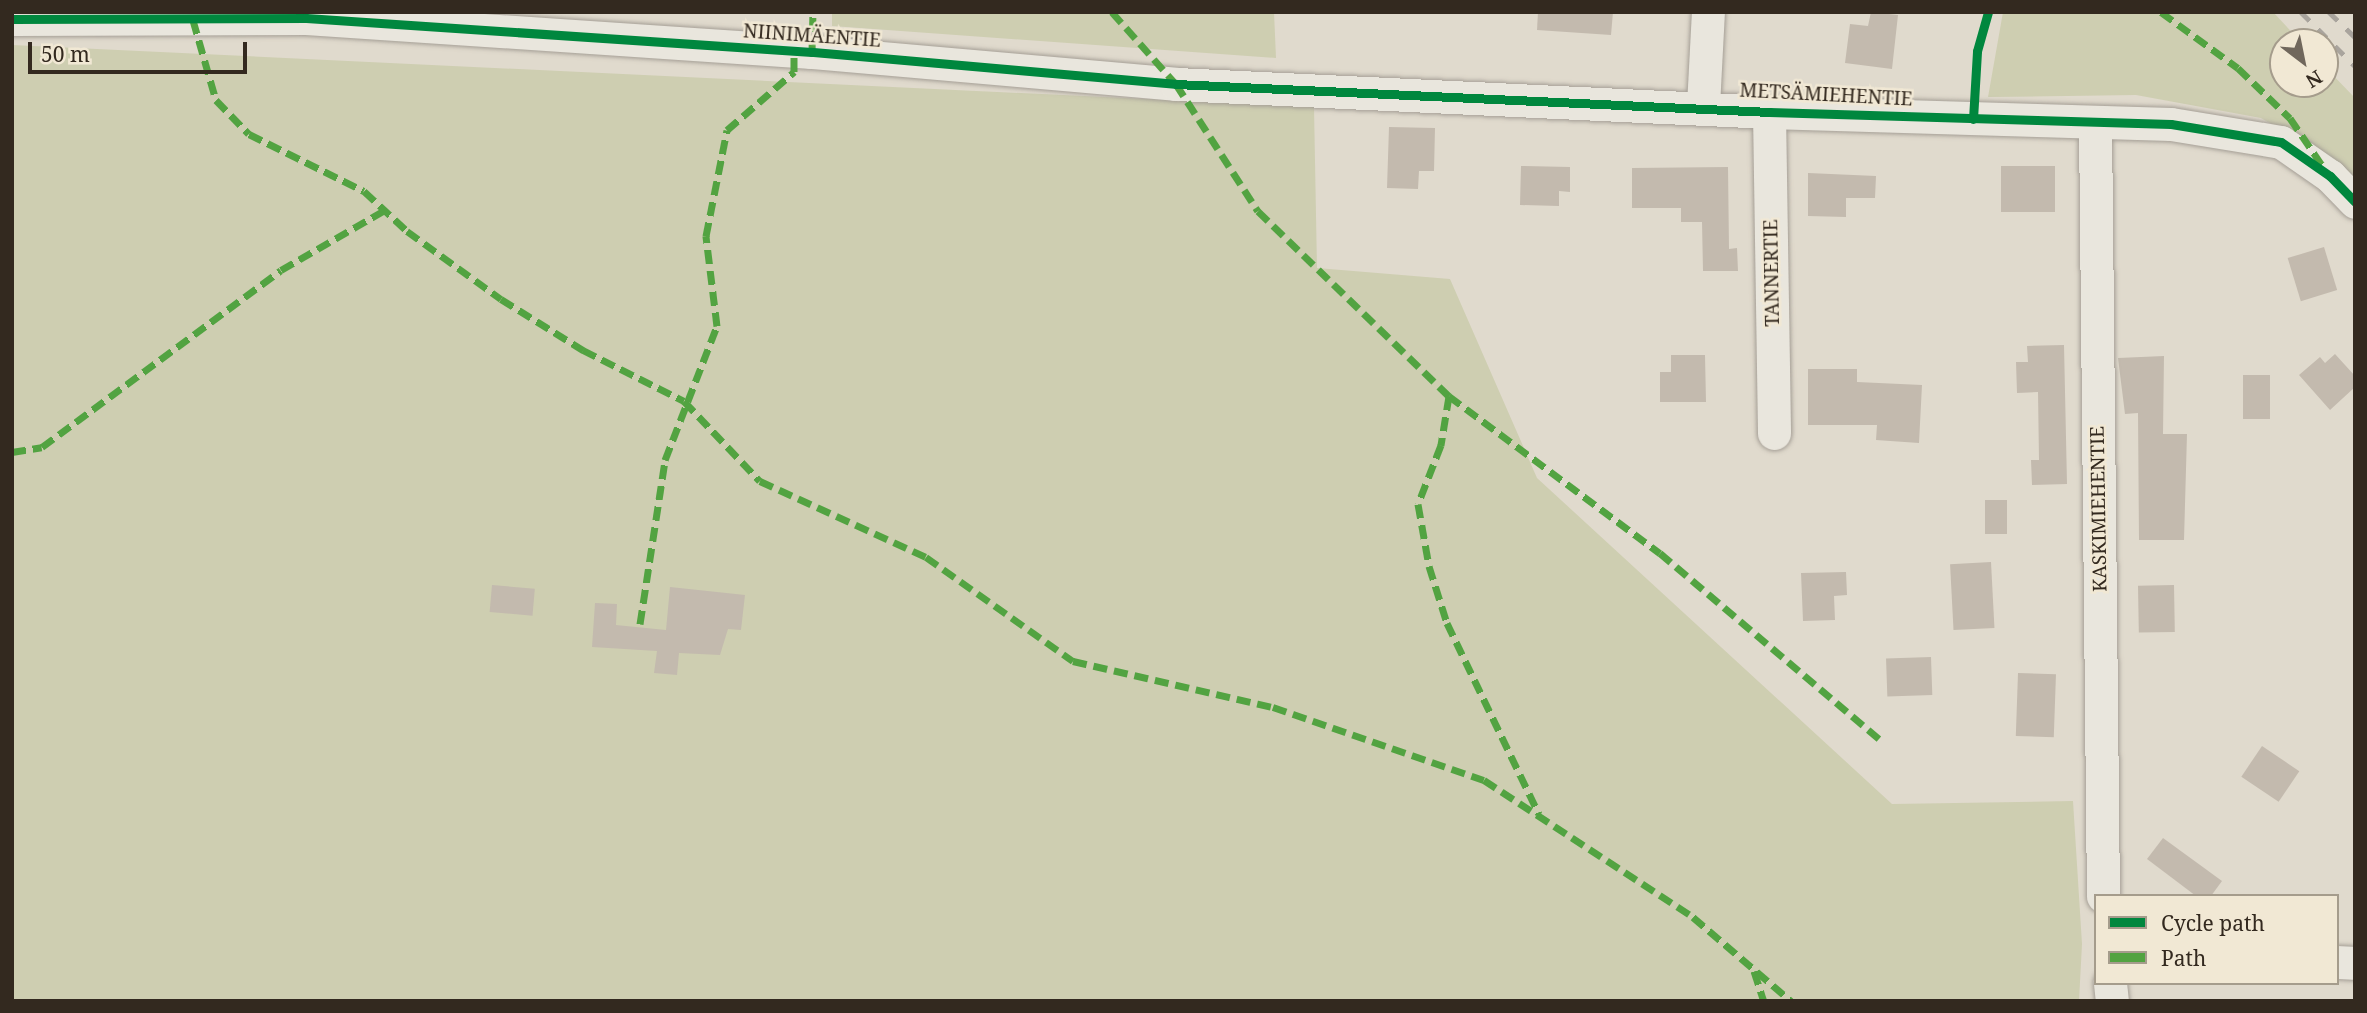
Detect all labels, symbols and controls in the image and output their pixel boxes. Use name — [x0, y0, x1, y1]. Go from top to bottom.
street label: NIINIMÄENTIE — [742, 20, 882, 52]
scale bar — [32, 28, 250, 72]
north arrow — [2269, 28, 2339, 98]
text: 50 m — [41, 40, 90, 68]
text: N — [2301, 64, 2327, 94]
street label: METSÄMIEHENTIE — [1739, 79, 1913, 111]
street label: TANNERTIE — [1760, 219, 1784, 327]
street label: KASKIMIEHENTIE — [2086, 426, 2112, 592]
legend — [2094, 894, 2339, 985]
text: Cycle path — [2161, 909, 2265, 937]
text: Path — [2161, 944, 2206, 972]

